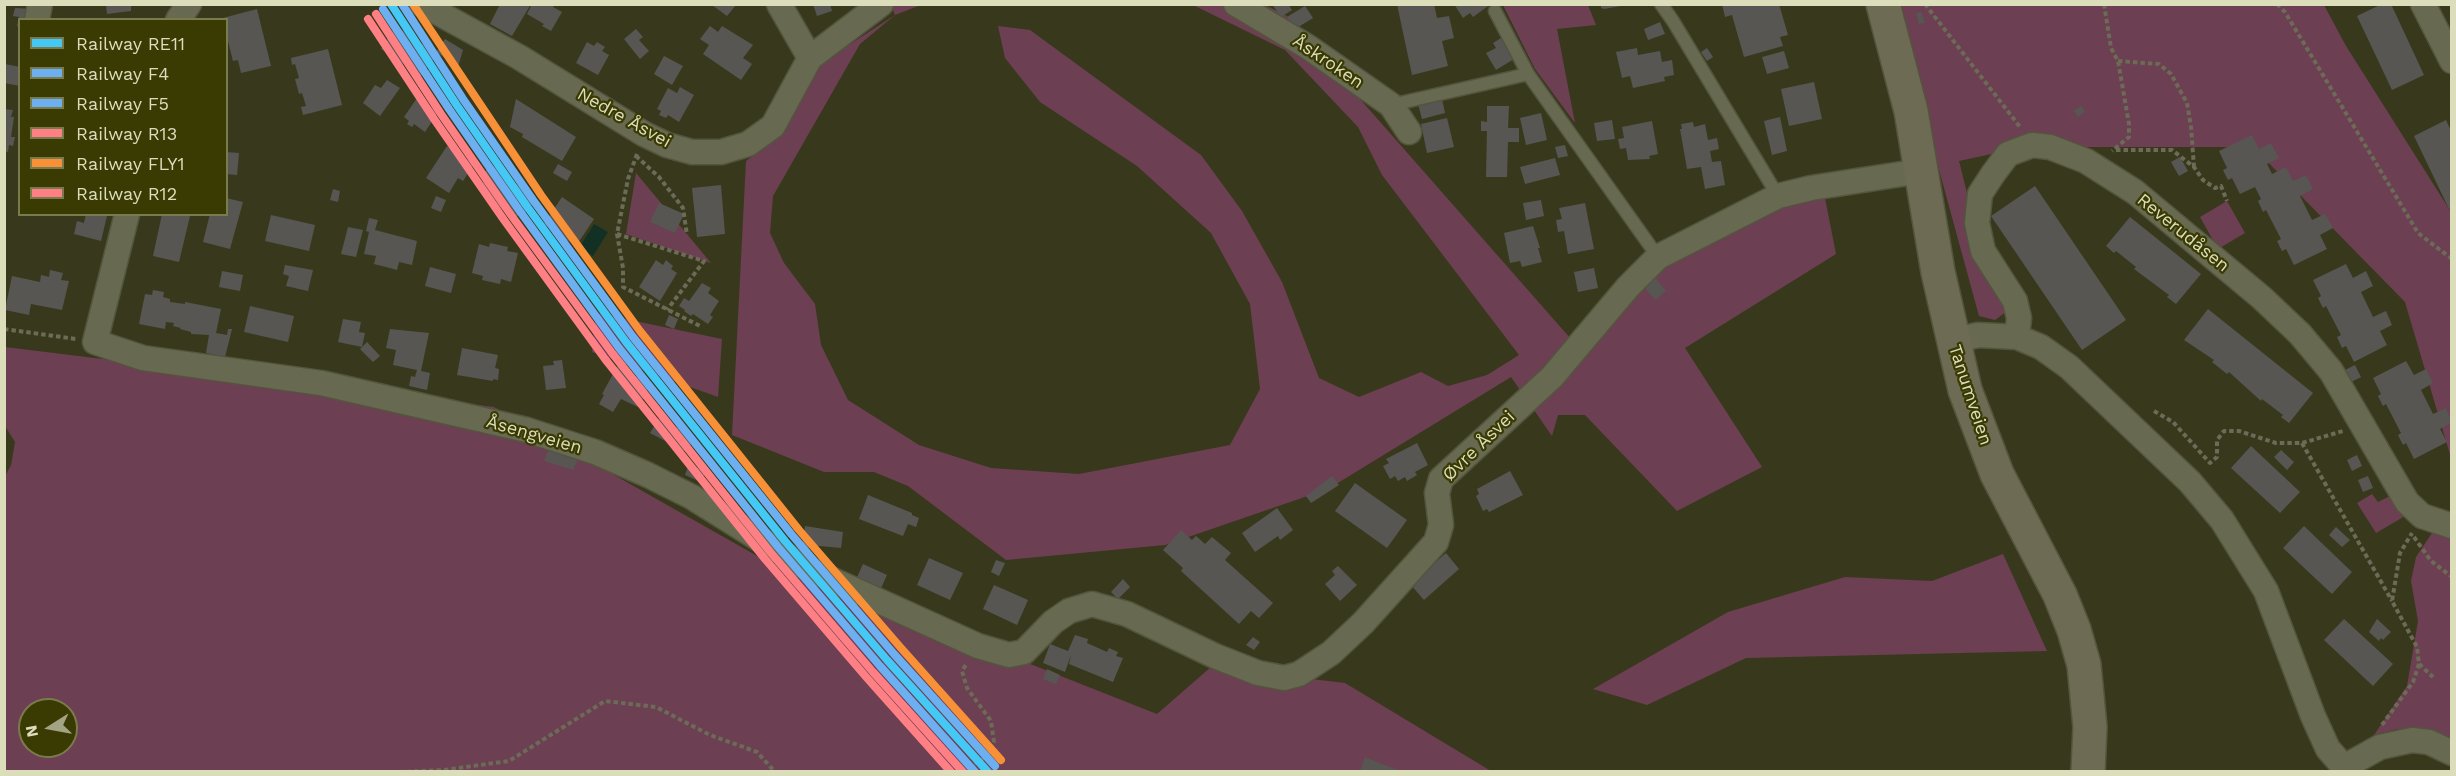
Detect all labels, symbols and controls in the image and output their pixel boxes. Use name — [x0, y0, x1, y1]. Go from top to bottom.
legend — [18, 18, 228, 216]
street label: Åskroken — [1288, 30, 1368, 94]
text: Railway RE11 — [76, 33, 185, 54]
text: Railway F4 — [76, 63, 169, 84]
street label: Nedre Åsvei — [573, 83, 675, 153]
text: Railway F5 — [76, 93, 169, 114]
text: Railway R13 — [76, 123, 177, 144]
text: Railway FLY1 — [76, 153, 185, 174]
text: Railway R12 — [76, 183, 177, 204]
street label: Reverudåsen — [2132, 189, 2234, 277]
street label: Tanumveien — [1944, 342, 1996, 448]
street label: Øvre Åsvei — [1438, 406, 1520, 486]
street label: Åsengveien — [484, 411, 584, 459]
north arrow — [18, 698, 78, 758]
text: N — [21, 724, 42, 739]

